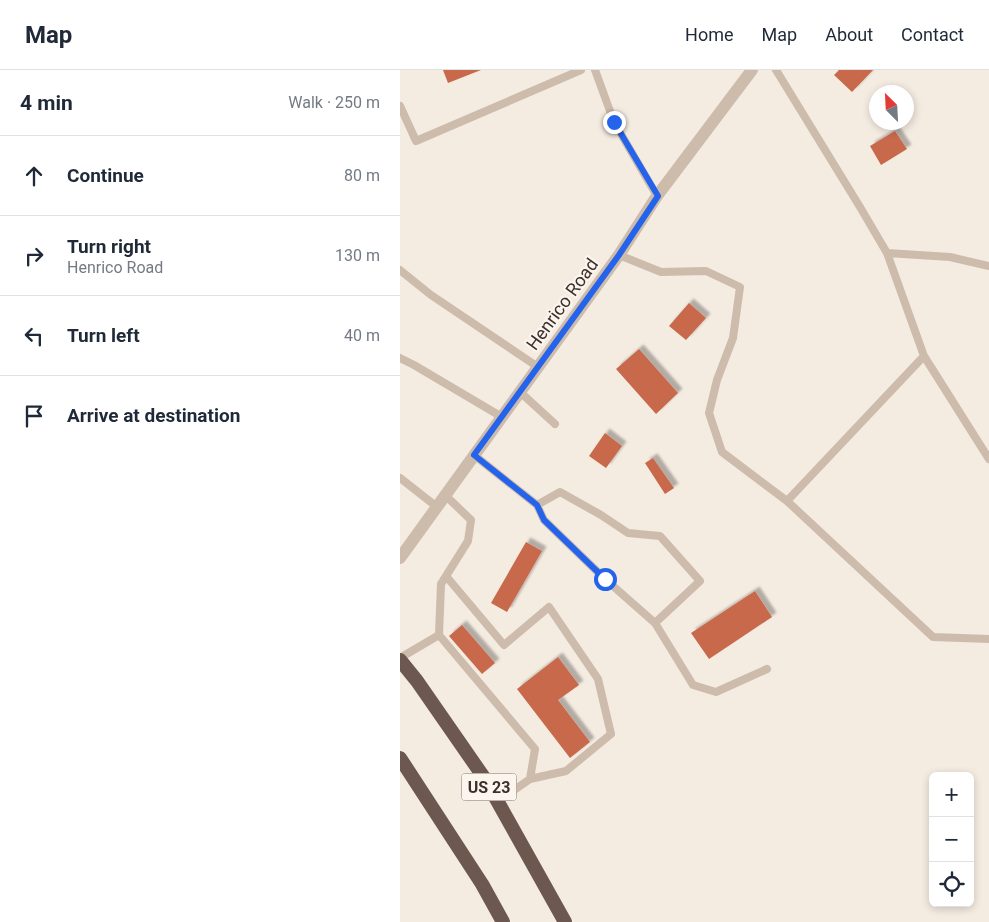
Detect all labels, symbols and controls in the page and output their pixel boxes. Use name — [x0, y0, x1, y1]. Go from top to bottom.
text: Map — [25, 21, 72, 49]
text: Home — [685, 24, 734, 45]
text: Map — [762, 24, 797, 45]
text: About — [825, 24, 873, 45]
text: Contact — [901, 24, 964, 45]
north arrow — [869, 85, 914, 130]
text: 4 min — [20, 91, 73, 115]
text: Walk · 250 m — [288, 93, 380, 112]
route end — [603, 111, 626, 134]
icon: ahead — [20, 162, 48, 190]
text: Continue — [67, 164, 144, 187]
text: 80 m — [344, 166, 380, 185]
text: Turn right — [67, 235, 151, 258]
icon: right — [20, 242, 48, 270]
text: 130 m — [335, 246, 380, 265]
street label: Henrico Road — [522, 254, 602, 354]
text: Henrico Road — [67, 258, 163, 277]
icon: left — [20, 322, 48, 350]
text: Turn left — [67, 324, 140, 347]
text: 40 m — [344, 326, 380, 345]
icon: arrive — [20, 402, 48, 430]
text: Arrive at destination — [67, 404, 240, 427]
route start — [594, 568, 617, 591]
map controls — [929, 772, 974, 907]
button: + — [929, 772, 974, 817]
road number: US 23 — [462, 774, 516, 800]
button: − — [929, 817, 974, 862]
button: locate — [929, 862, 974, 907]

